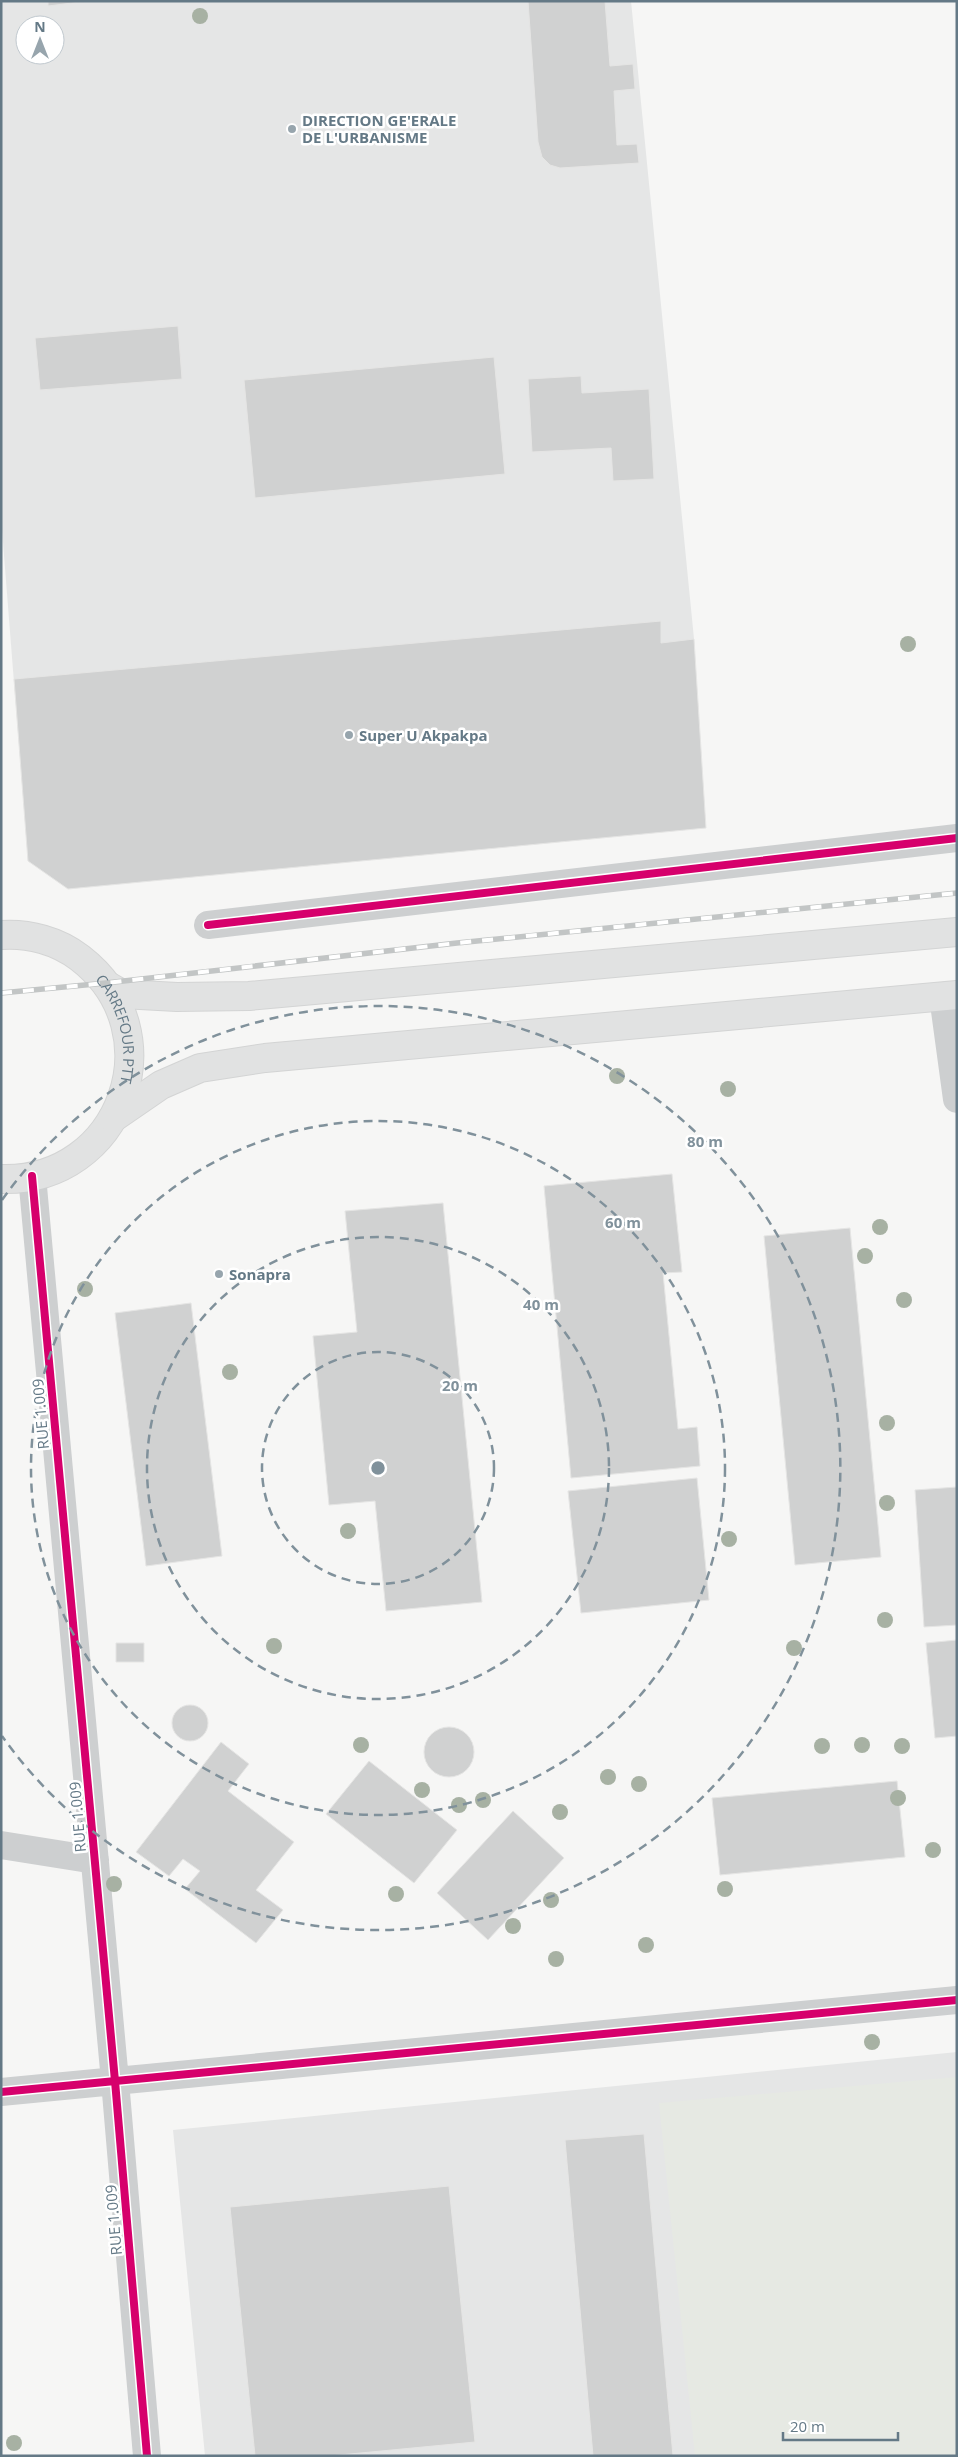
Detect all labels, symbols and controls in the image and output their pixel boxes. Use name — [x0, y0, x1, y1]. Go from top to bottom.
north arrow — [15, 15, 65, 65]
text: N — [34, 17, 46, 36]
place label: DIRECTION GE'ERALE DE L'URBANISME — [302, 110, 456, 147]
marker: DIRECTION GE'ERALE DE L'URBANISME — [286, 123, 298, 135]
place label: Super U Akpakpa — [359, 725, 487, 745]
marker: Super U Akpakpa — [343, 729, 355, 741]
street label: CARREFOUR PTT — [92, 970, 139, 1086]
text: 80 m — [687, 1131, 723, 1151]
text: 60 m — [605, 1212, 641, 1232]
place label: Sonapra — [229, 1264, 291, 1284]
marker: Sonapra — [213, 1268, 225, 1280]
text: 40 m — [523, 1294, 559, 1314]
text: 20 m — [442, 1375, 478, 1395]
street label: RUE 1.009 — [27, 1378, 53, 1450]
centre of rings — [369, 1459, 387, 1477]
street label: RUE 1.009 — [64, 1781, 90, 1853]
street label: RUE 1.009 — [100, 2184, 126, 2256]
scale bar — [783, 2410, 898, 2442]
text: 20 m — [790, 2416, 825, 2436]

